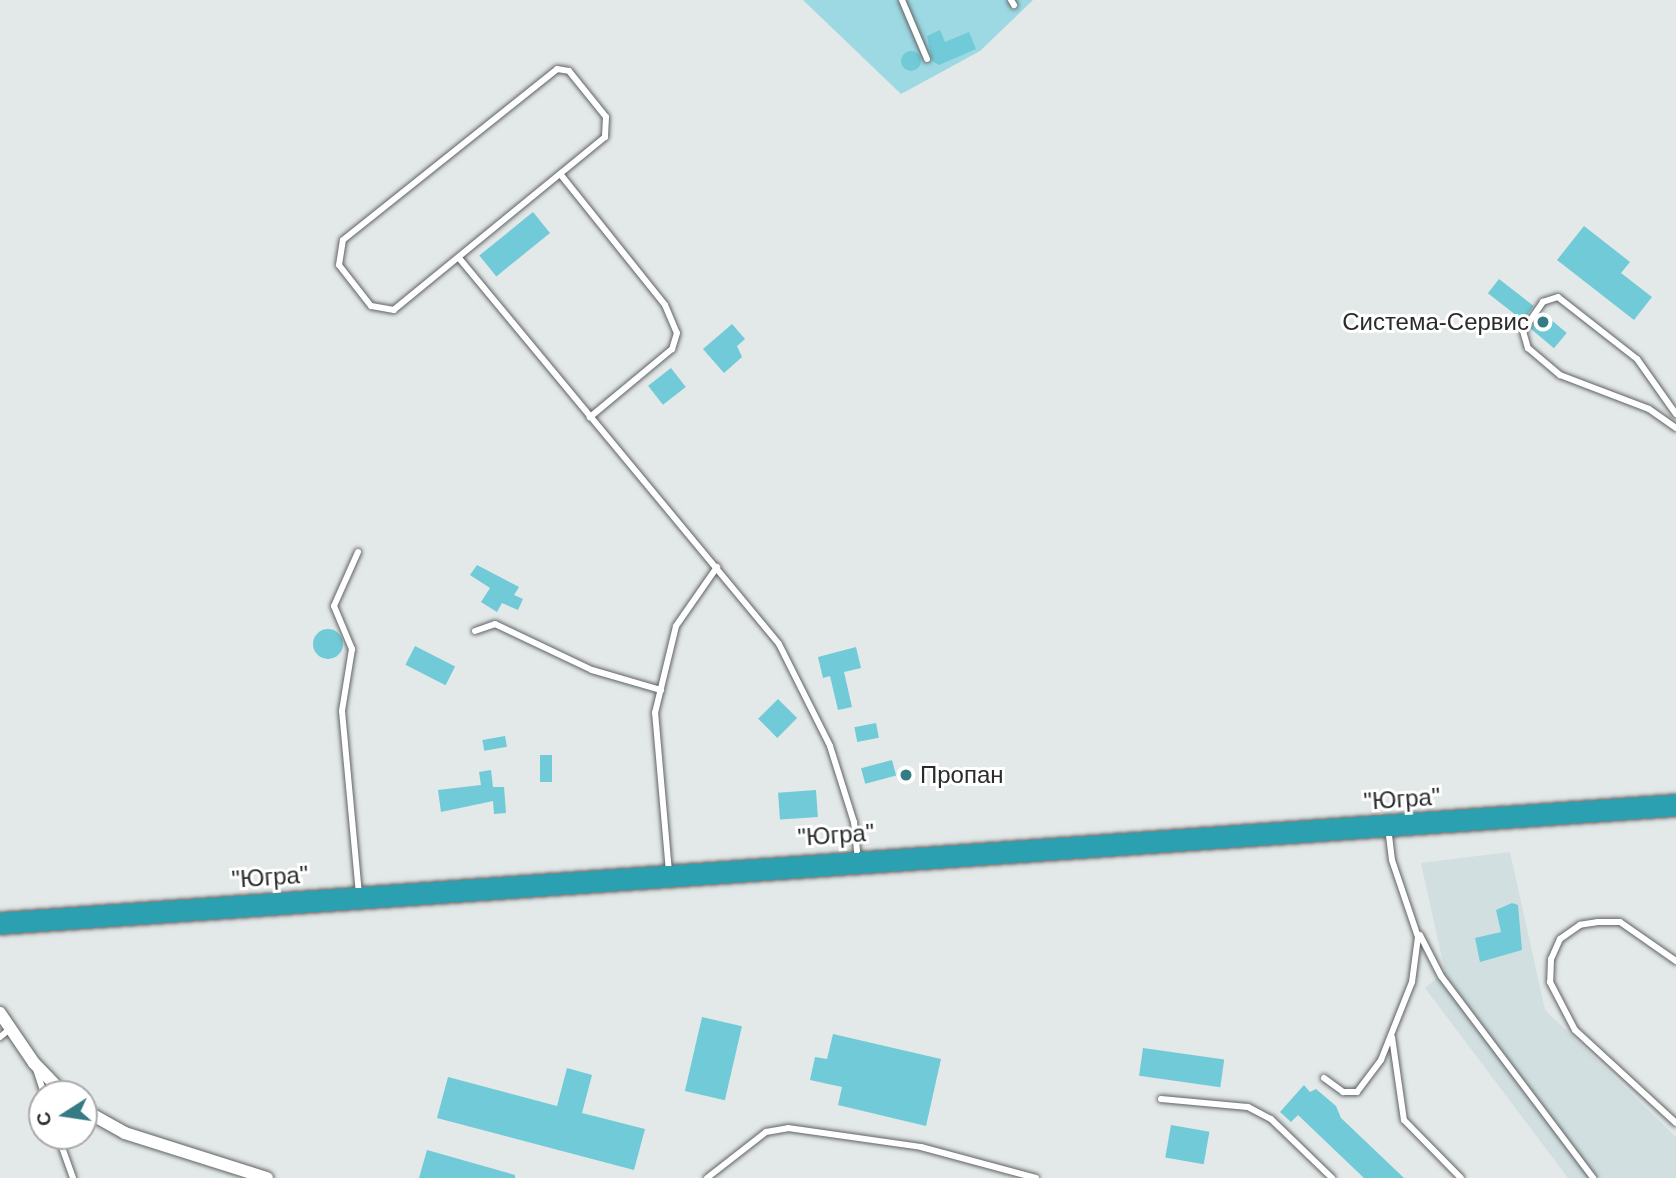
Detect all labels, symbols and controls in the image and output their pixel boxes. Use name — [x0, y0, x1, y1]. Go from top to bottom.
place label: Система-Сервис — [1342, 308, 1529, 336]
marker: Система-Сервис — [1535, 314, 1551, 330]
place label: Пропан — [920, 761, 1004, 789]
marker: Пропан — [898, 767, 914, 783]
street label: "Югра" — [1363, 782, 1441, 816]
street label: "Югра" — [797, 818, 875, 852]
street label: "Югра" — [231, 860, 309, 894]
north arrow — [28, 1080, 98, 1150]
text: С — [32, 1110, 56, 1128]

